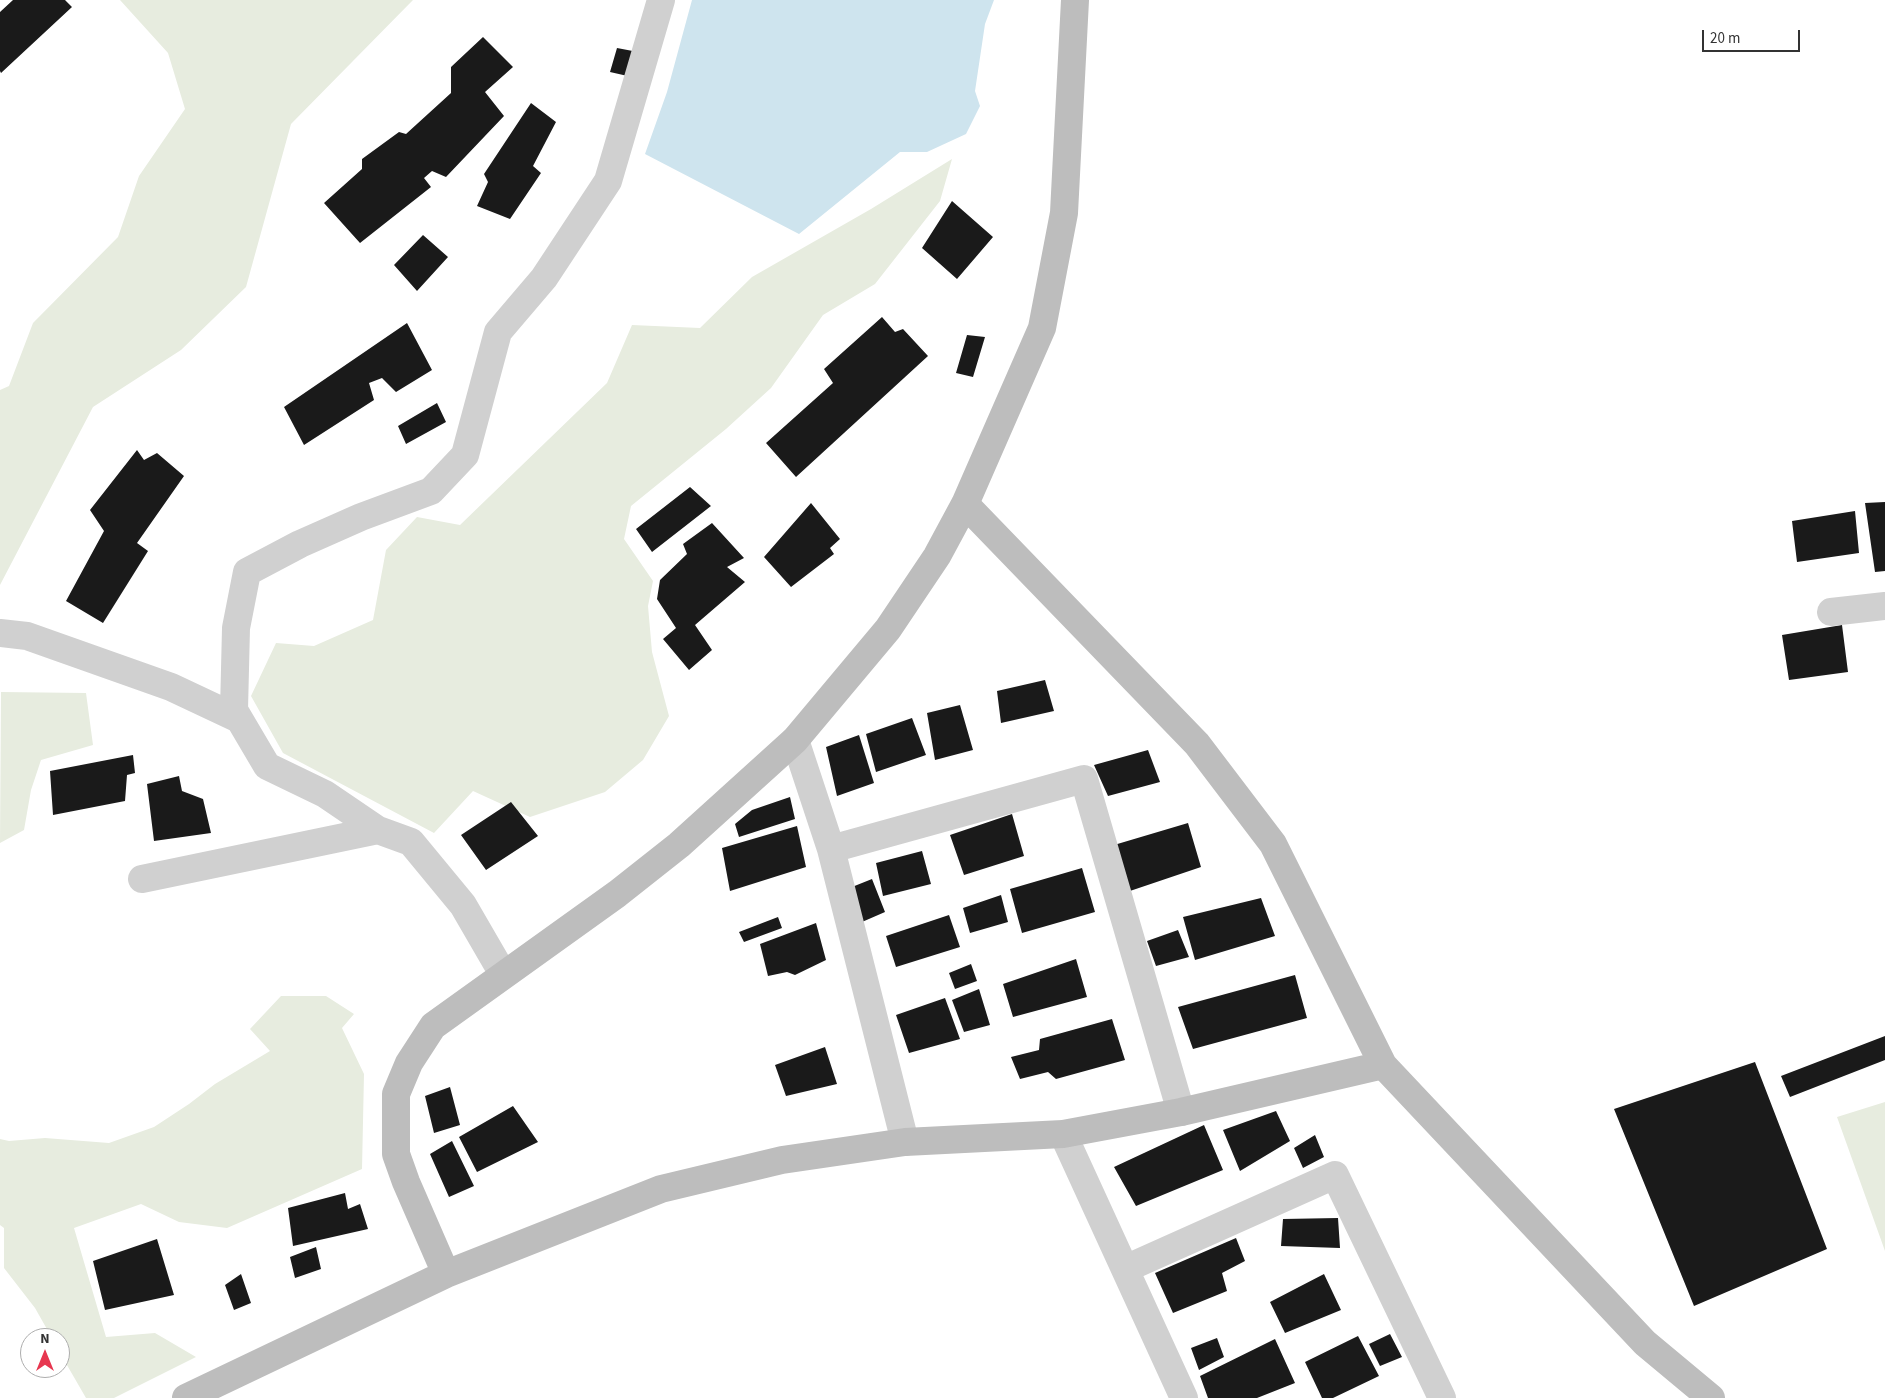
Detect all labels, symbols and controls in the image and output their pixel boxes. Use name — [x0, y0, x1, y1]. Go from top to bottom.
scale bar — [1705, 20, 1802, 52]
text: 20 m — [1710, 28, 1740, 49]
north arrow — [20, 1328, 70, 1378]
text: N — [40, 1329, 50, 1349]

